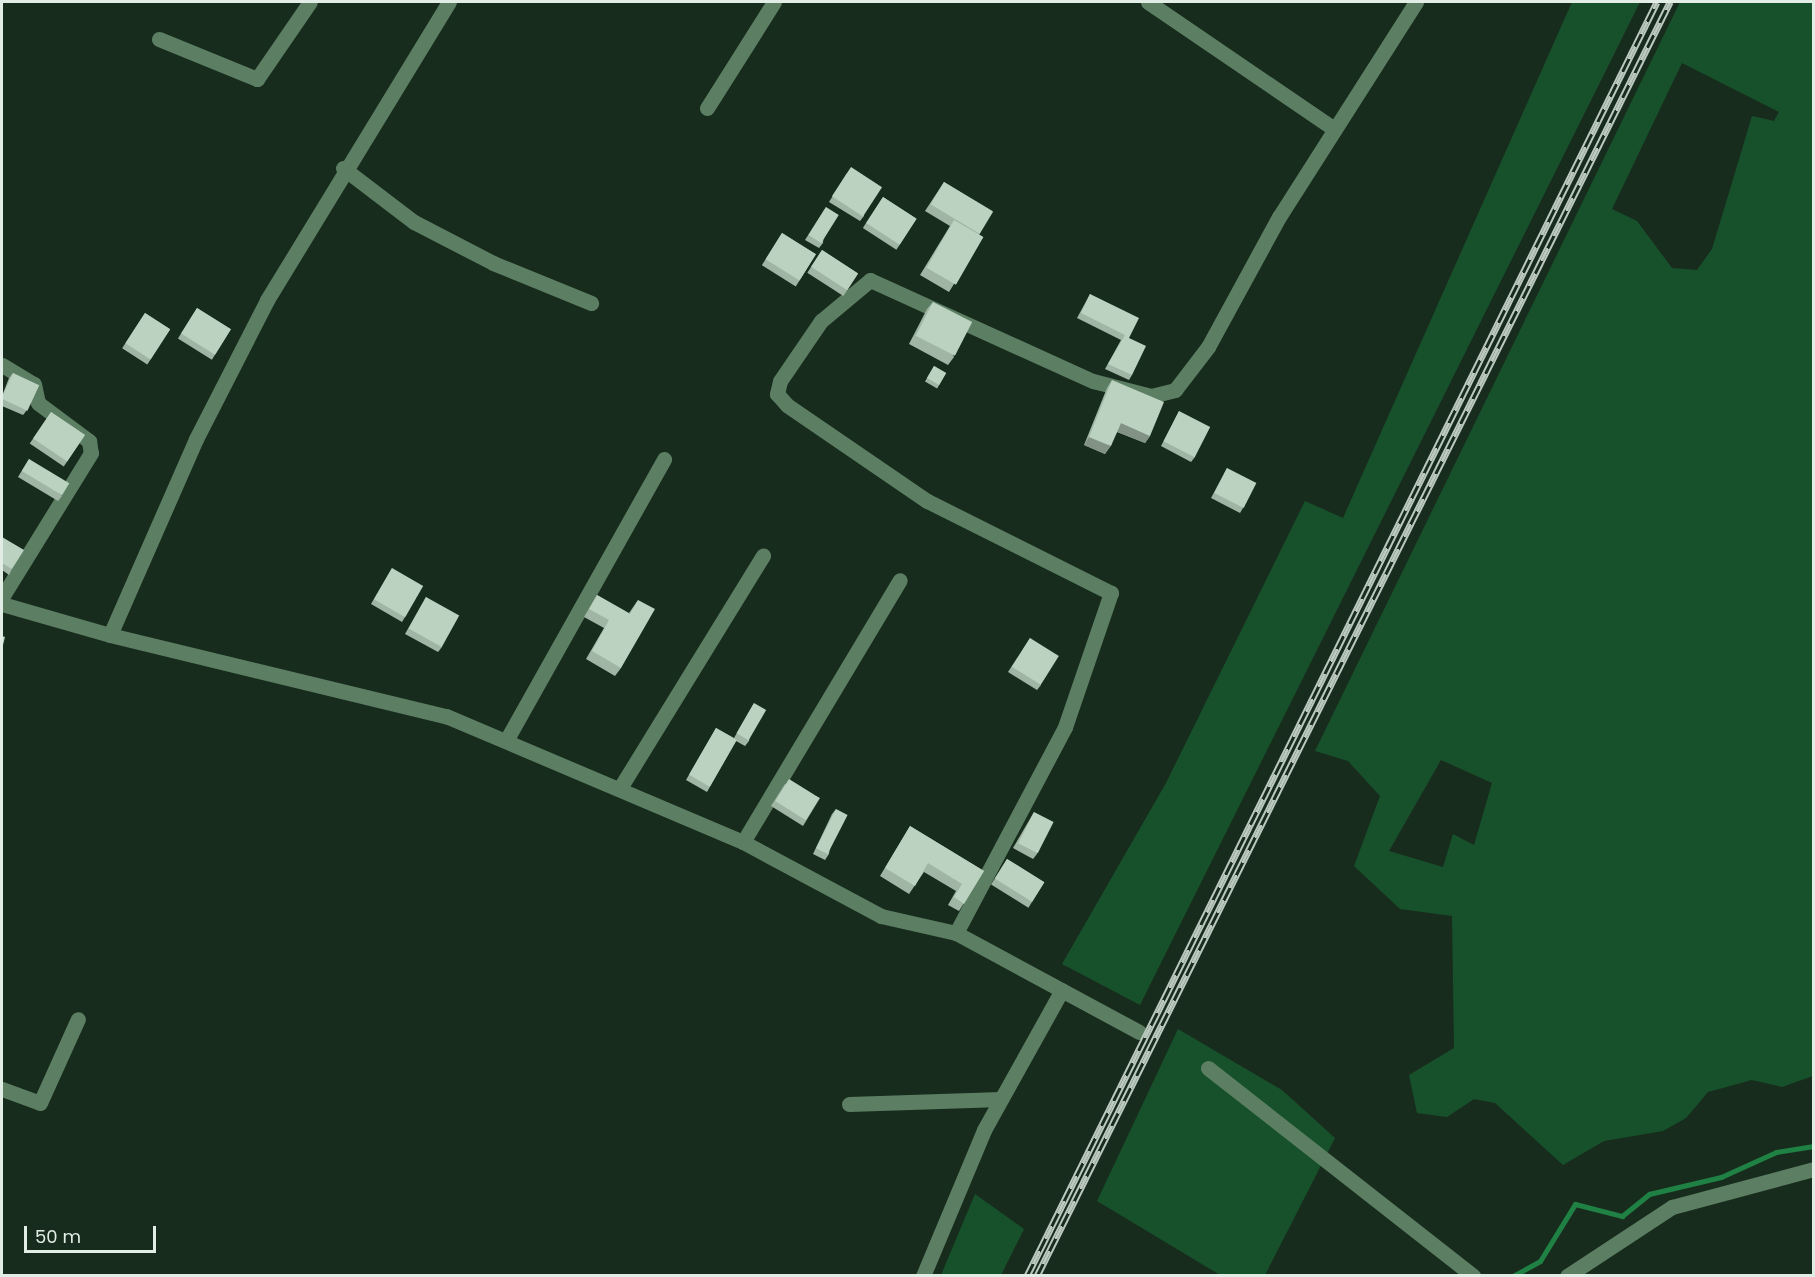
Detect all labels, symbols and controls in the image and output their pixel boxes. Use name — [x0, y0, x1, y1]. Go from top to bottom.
scale bar — [27, 1214, 159, 1252]
text: 50 m — [35, 1224, 81, 1249]

